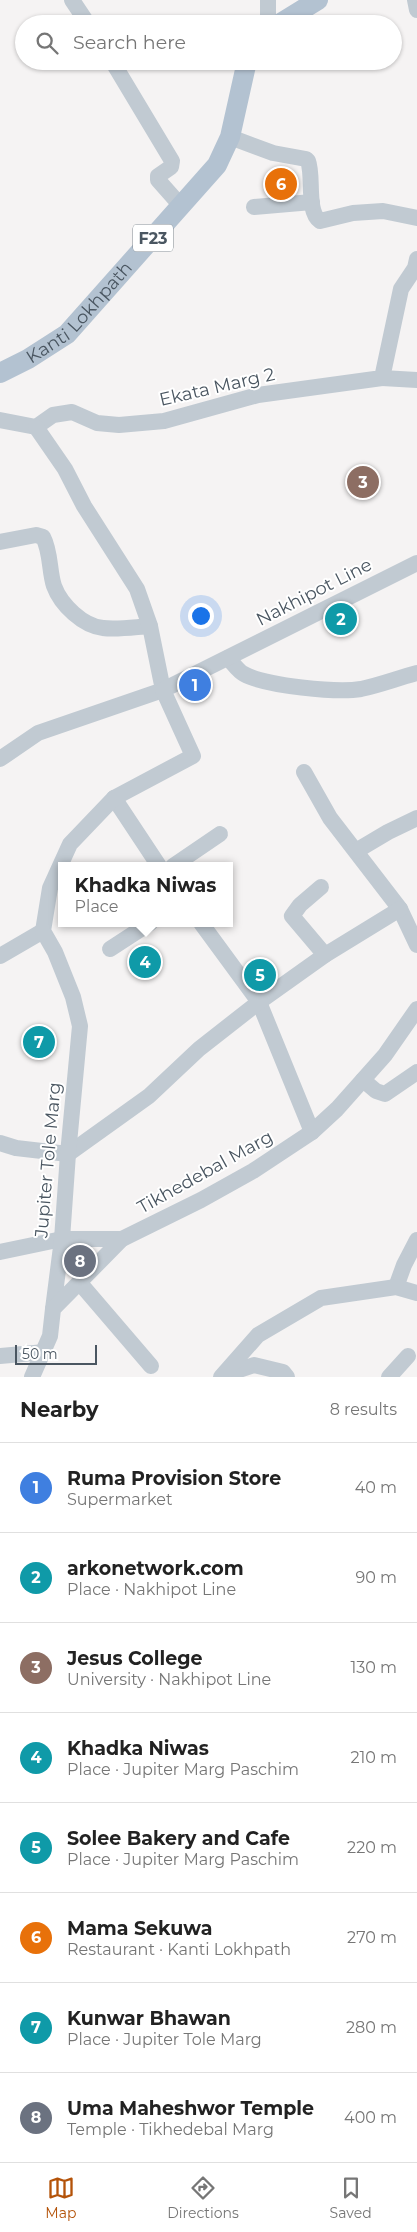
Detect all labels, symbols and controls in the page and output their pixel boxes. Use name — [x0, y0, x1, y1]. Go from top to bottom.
search box — [15, 15, 402, 70]
icon: search — [33, 29, 61, 57]
text: Search here — [73, 31, 186, 54]
pin: 6 — [265, 165, 297, 203]
road number: F23 — [133, 224, 173, 252]
street label: Kanti Lokhpath — [22, 257, 137, 368]
street label: Ekata Marg 2 — [157, 363, 277, 411]
pin: 3 — [347, 463, 379, 501]
street label: Nakhipot Line — [252, 553, 376, 631]
pin: 2 — [325, 600, 357, 638]
your location — [188, 603, 214, 629]
pin: 1 — [179, 666, 211, 704]
popup — [58, 862, 233, 927]
text: Khadka Niwas — [75, 874, 216, 897]
text: Place — [75, 897, 118, 916]
pin: 4 — [129, 943, 161, 981]
pin: 5 — [244, 956, 276, 994]
pin: 7 — [23, 1023, 55, 1061]
street label: Jupiter Tole Marg — [30, 1081, 66, 1240]
street label: Tikhedebal Marg — [133, 1126, 277, 1218]
pin: 8 — [64, 1242, 96, 1280]
scale bar — [15, 1342, 98, 1365]
text: 50 m — [22, 1345, 58, 1363]
text: Nearby — [20, 1397, 99, 1422]
text: 8 results — [330, 1400, 397, 1419]
text: Ruma Provision Store — [67, 1467, 281, 1490]
text: 1 — [33, 1478, 39, 1497]
text: 40 m — [355, 1478, 397, 1497]
text: Supermarket — [67, 1490, 173, 1509]
text: arkonetwork.com — [67, 1557, 244, 1580]
text: 2 — [31, 1568, 41, 1587]
text: 90 m — [355, 1568, 397, 1587]
text: Place · Nakhipot Line — [67, 1580, 236, 1599]
text: Jesus College — [67, 1647, 202, 1670]
text: 3 — [31, 1658, 41, 1677]
text: 130 m — [350, 1658, 397, 1677]
text: University · Nakhipot Line — [67, 1670, 271, 1689]
text: Khadka Niwas — [67, 1737, 209, 1760]
text: 4 — [30, 1748, 42, 1767]
text: 210 m — [350, 1748, 397, 1767]
text: Place · Jupiter Marg Paschim — [67, 1760, 299, 1779]
text: Solee Bakery and Cafe — [67, 1827, 290, 1850]
text: 5 — [31, 1838, 41, 1857]
text: 220 m — [347, 1838, 397, 1857]
text: Place · Jupiter Marg Paschim — [67, 1850, 299, 1869]
text: Mama Sekuwa — [67, 1917, 212, 1940]
text: 6 — [31, 1928, 41, 1947]
text: 270 m — [347, 1928, 397, 1947]
text: Restaurant · Kanti Lokhpath — [67, 1940, 291, 1959]
text: Kunwar Bhawan — [67, 2007, 231, 2030]
text: 7 — [31, 2018, 41, 2037]
text: 280 m — [346, 2018, 397, 2037]
text: Place · Jupiter Tole Marg — [67, 2030, 262, 2049]
text: Uma Maheshwor Temple — [67, 2097, 314, 2120]
text: 8 — [31, 2108, 41, 2127]
text: 400 m — [344, 2108, 397, 2127]
text: Temple · Tikhedebal Marg — [67, 2120, 274, 2139]
tab: Map — [45, 2174, 76, 2222]
tab: Directions — [167, 2174, 239, 2222]
tab: Saved — [330, 2174, 372, 2222]

